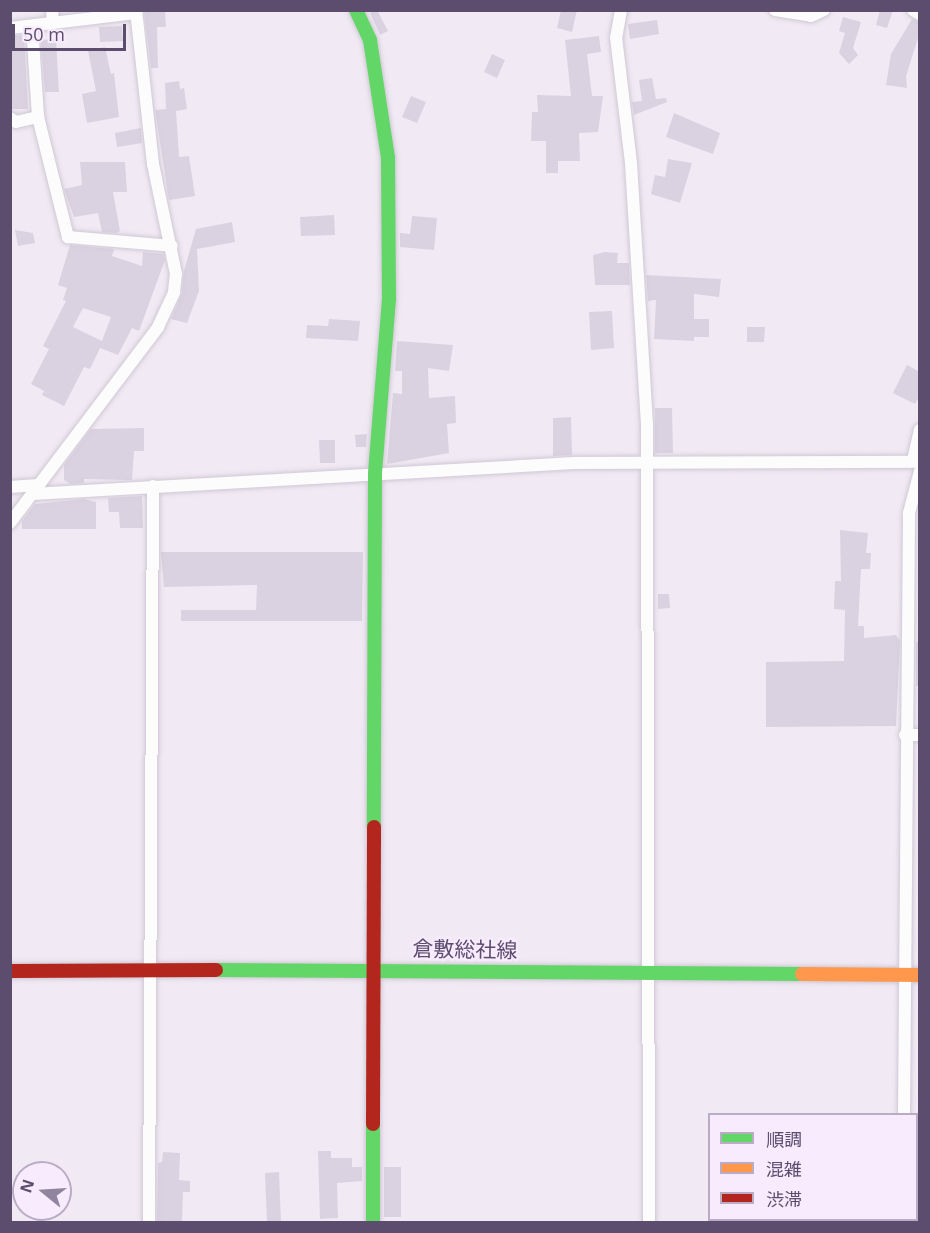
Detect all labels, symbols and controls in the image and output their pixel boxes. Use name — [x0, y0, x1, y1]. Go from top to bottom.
scale bar — [15, 12, 129, 50]
text: 50 m — [23, 22, 65, 46]
street label: 倉敷総社線 — [412, 935, 518, 963]
legend — [708, 1113, 918, 1221]
text: 順調 — [766, 1127, 802, 1151]
text: 混雑 — [766, 1157, 802, 1181]
north arrow — [12, 1161, 72, 1221]
text: N — [14, 1176, 39, 1196]
text: 渋滞 — [766, 1187, 802, 1211]

